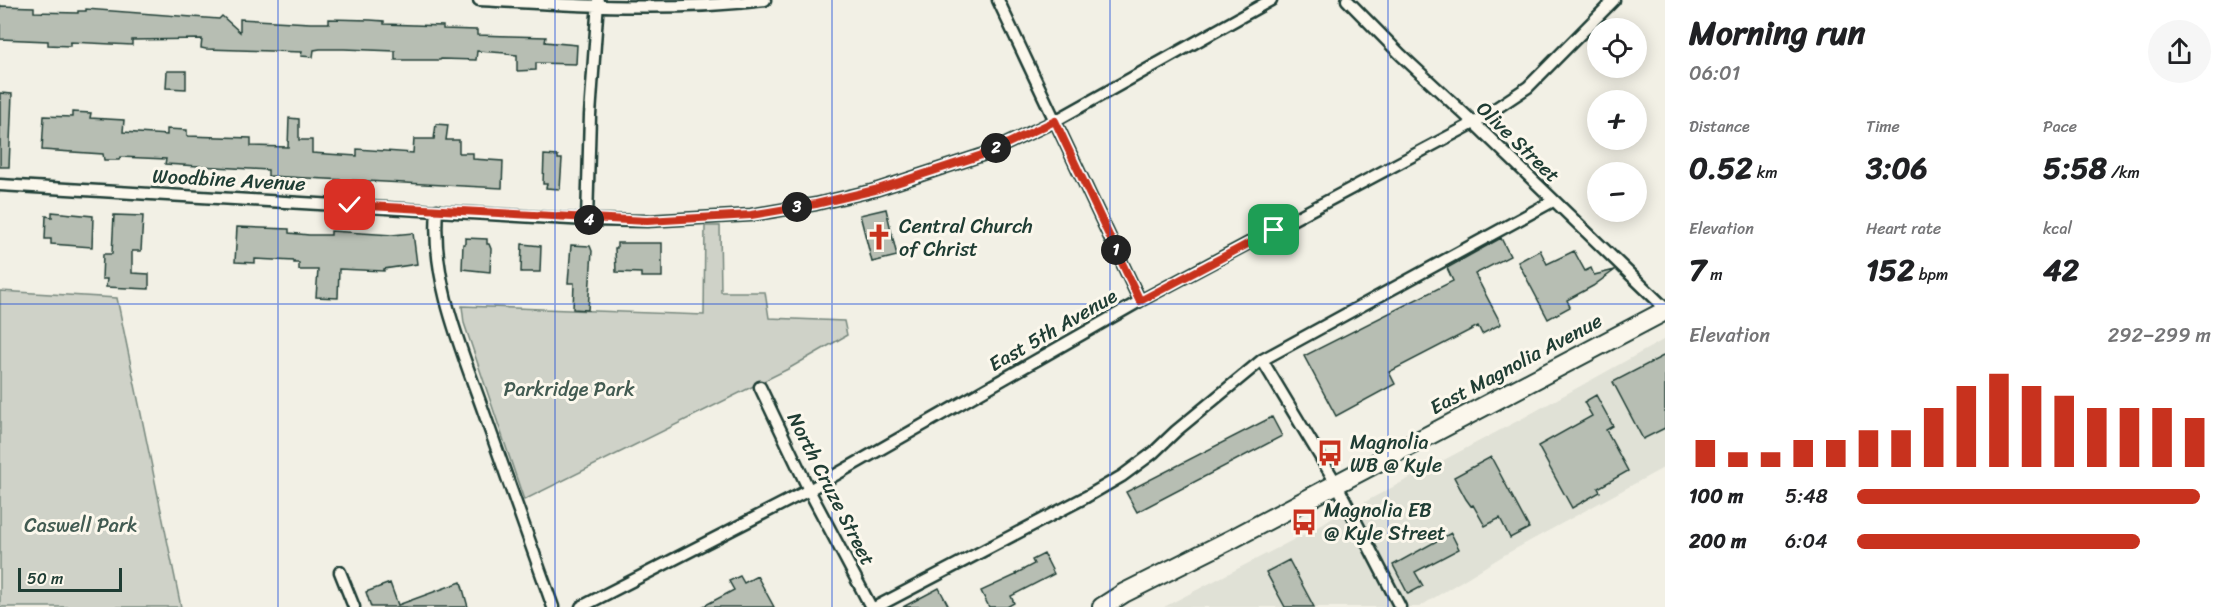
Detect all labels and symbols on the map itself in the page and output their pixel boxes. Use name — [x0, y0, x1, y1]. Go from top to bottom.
street label: Olive Street — [1468, 92, 1569, 192]
pin: 2 — [981, 133, 1011, 163]
street label: Woodbine Avenue — [152, 159, 306, 201]
pin — [324, 179, 375, 230]
pin: 3 — [782, 192, 812, 222]
pin — [1248, 204, 1299, 255]
pin: 4 — [574, 205, 604, 235]
place label: Central Church of Christ — [899, 209, 1033, 267]
church icon: Central Church of Christ — [864, 222, 894, 252]
pin: 1 — [1101, 235, 1131, 265]
street label: East 5th Avenue — [982, 279, 1124, 381]
street label: East Magnolia Avenue — [1423, 304, 1609, 424]
park label: Parkridge Park — [503, 372, 635, 407]
street label: North Cruze Street — [777, 406, 885, 572]
place label: Magnolia WB @ Kyle — [1350, 425, 1442, 483]
bus stop icon: Magnolia WB @ Kyle — [1315, 438, 1345, 468]
place label: Magnolia EB @ Kyle Street — [1324, 493, 1446, 551]
bus stop icon: Magnolia EB @ Kyle Street — [1289, 507, 1319, 537]
park label: Caswell Park — [24, 508, 138, 543]
scale bar — [18, 565, 122, 592]

